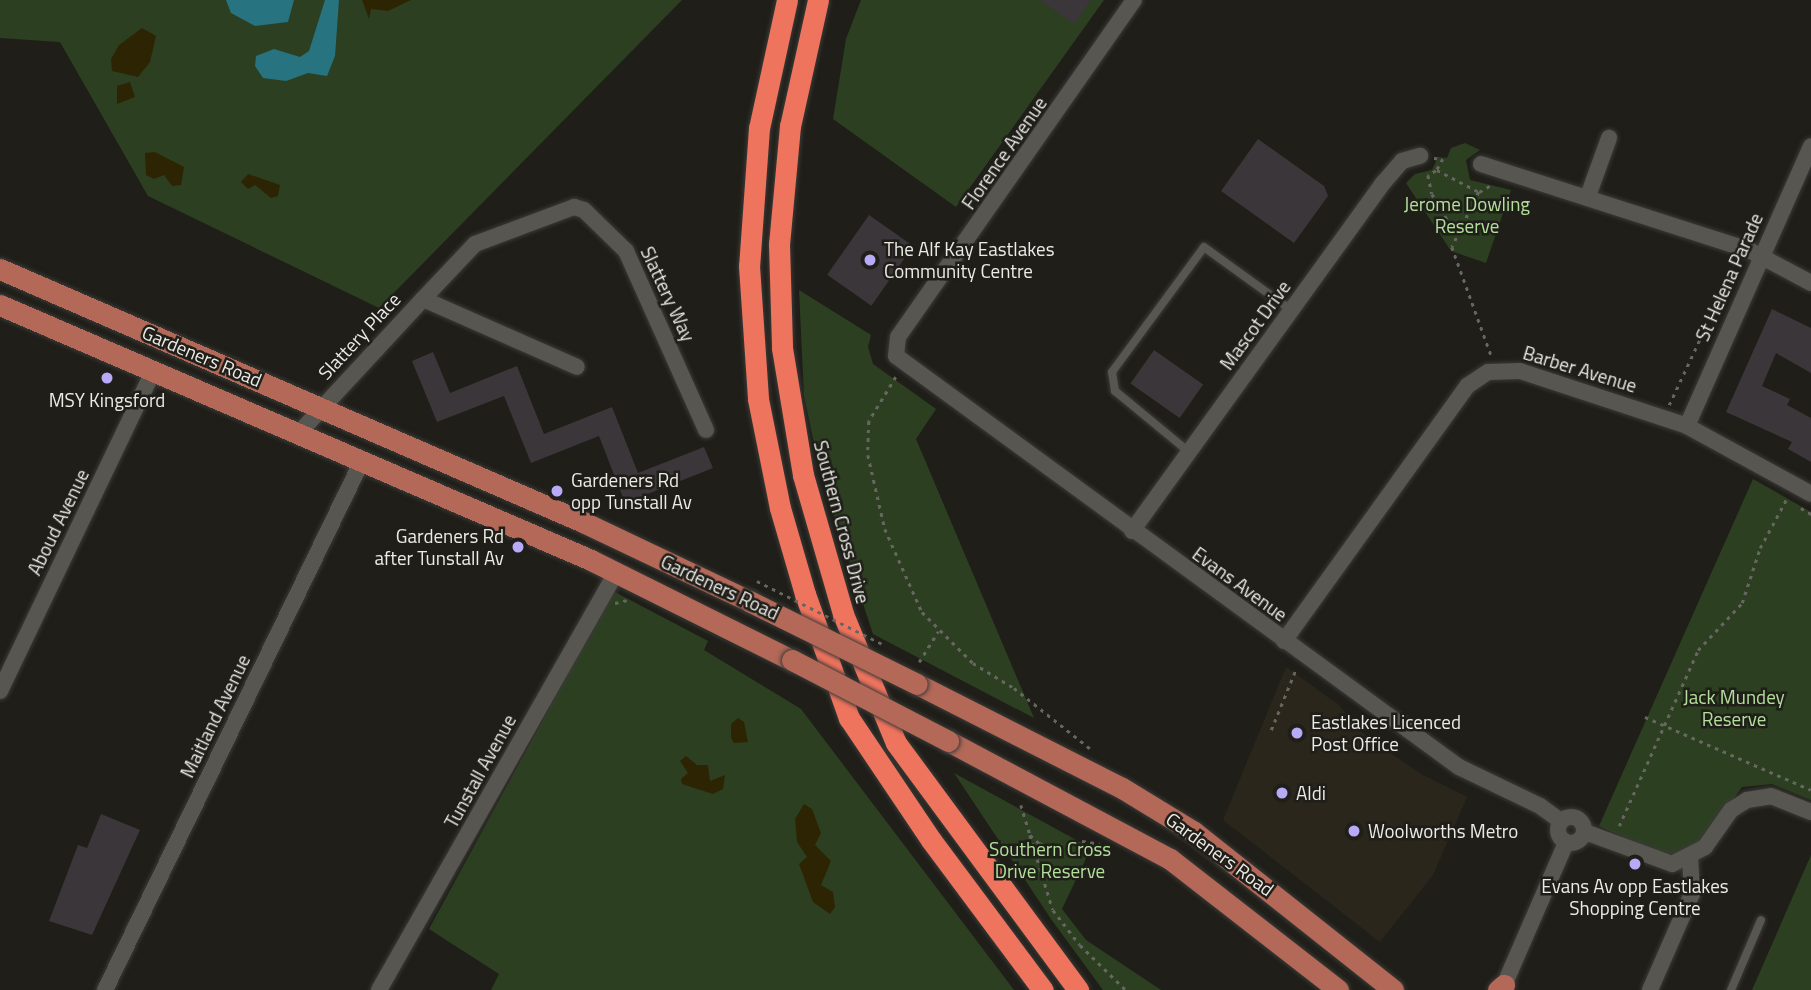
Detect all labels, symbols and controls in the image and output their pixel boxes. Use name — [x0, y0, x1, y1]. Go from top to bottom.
street label: Florence Avenue — [957, 92, 1051, 214]
park label: Jerome Dowling Reserve — [1404, 193, 1530, 237]
street label: St Helena Parade — [1691, 210, 1767, 344]
place label: The Alf Kay Eastlakes Community Centre — [884, 238, 1054, 282]
street label: Slattery Way — [636, 243, 700, 345]
marker: The Alf Kay Eastlakes Community Centre — [862, 252, 878, 268]
street label: Mascot Drive — [1215, 276, 1295, 374]
street label: Slattery Place — [313, 288, 405, 384]
street label: Gardeners Road — [139, 321, 265, 391]
street label: Barber Avenue — [1520, 341, 1640, 397]
marker: MSY Kingsford — [99, 370, 115, 386]
place label: MSY Kingsford — [49, 389, 165, 411]
street label: Southern Cross Drive — [809, 438, 875, 606]
street label: Aboud Avenue — [23, 465, 93, 579]
place label: Gardeners Rd opp Tunstall Av — [571, 469, 692, 513]
marker: Gardeners Rd opp Tunstall Av — [549, 483, 565, 499]
place label: Gardeners Rd after Tunstall Av — [374, 525, 504, 569]
marker: Gardeners Rd after Tunstall Av — [510, 539, 526, 555]
street label: Evans Avenue — [1188, 542, 1292, 626]
street label: Gardeners Road — [657, 550, 783, 624]
street label: Maitland Avenue — [175, 651, 255, 781]
park label: Jack Mundey Reserve — [1683, 686, 1785, 730]
street label: Tunstall Avenue — [439, 710, 521, 832]
place label: Eastlakes Licenced Post Office — [1311, 711, 1461, 755]
marker: Eastlakes Licenced Post Office — [1289, 725, 1305, 741]
place label: Aldi — [1296, 782, 1326, 804]
marker: Aldi — [1274, 785, 1290, 801]
street label: Gardeners Road — [1162, 807, 1278, 901]
place label: Woolworths Metro — [1368, 820, 1518, 842]
marker: Woolworths Metro — [1346, 823, 1362, 839]
park label: Southern Cross Drive Reserve — [989, 838, 1111, 882]
marker: Evans Av opp Eastlakes Shopping Centre — [1627, 856, 1643, 872]
place label: Evans Av opp Eastlakes Shopping Centre — [1541, 875, 1729, 919]

